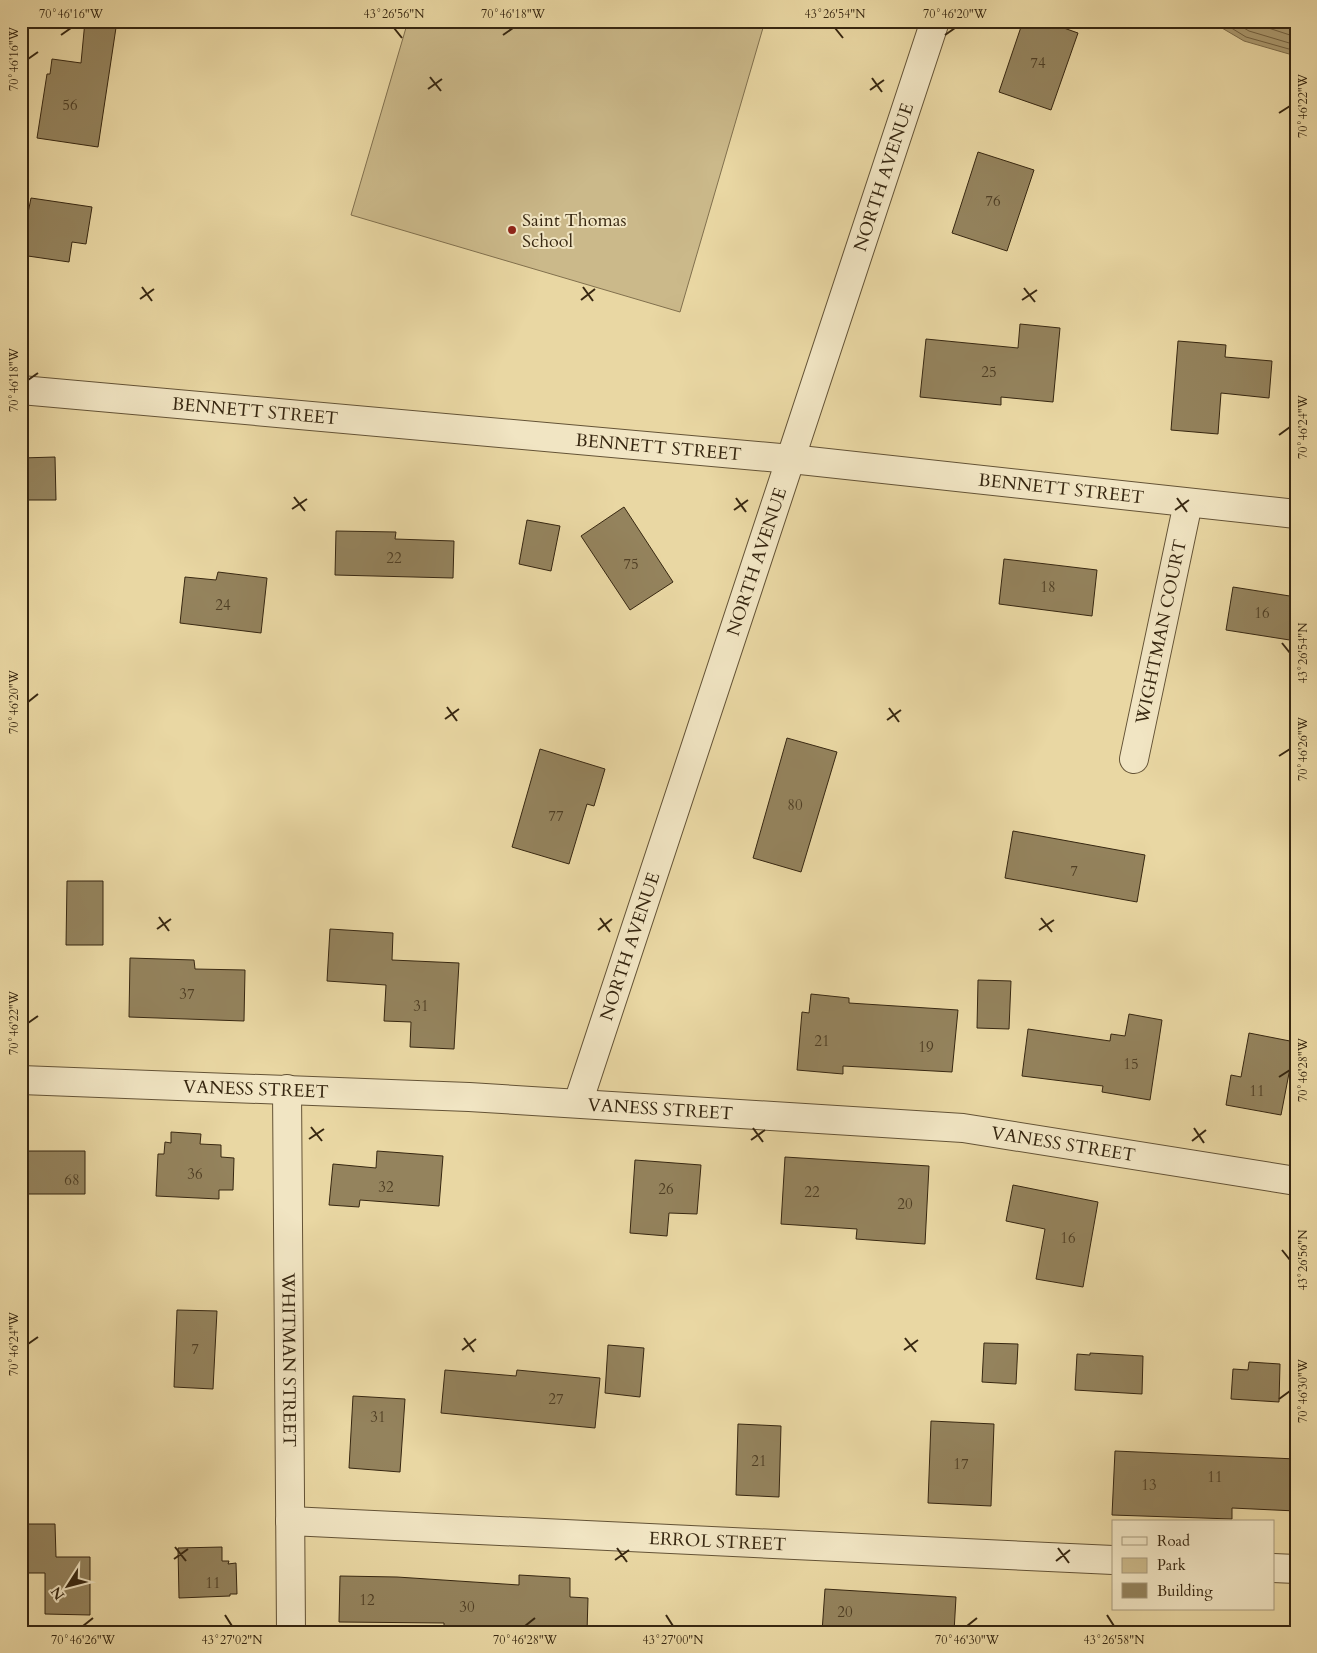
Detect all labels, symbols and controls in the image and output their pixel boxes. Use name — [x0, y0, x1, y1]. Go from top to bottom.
text: 70°46'16"W — [39, 6, 104, 22]
text: 43°26'56"N — [364, 6, 425, 22]
text: 70°46'18"W — [481, 6, 546, 22]
text: 43°26'54"N — [805, 6, 866, 22]
text: 70°46'20"W — [923, 6, 988, 22]
text: 70°46'16"W — [6, 26, 22, 91]
house number: 74 — [1030, 53, 1046, 73]
text: 70°46'22"W — [1295, 73, 1311, 138]
house number: 56 — [62, 95, 78, 115]
street label: NORTH AVENUE — [848, 100, 920, 255]
house number: 76 — [985, 191, 1001, 211]
place label: Saint Thomas School — [522, 208, 626, 254]
marker: Saint Thomas School — [506, 224, 518, 236]
text: 70°46'18"W — [6, 347, 22, 412]
house number: 25 — [981, 362, 997, 382]
street label: BENNETT STREET — [171, 392, 339, 431]
text: 70°46'24"W — [1295, 394, 1311, 459]
street label: BENNETT STREET — [574, 428, 742, 468]
street label: BENNETT STREET — [977, 467, 1145, 510]
street label: NORTH AVENUE — [721, 484, 793, 639]
street label: WIGHTMAN COURT — [1129, 537, 1193, 728]
house number: 22 — [386, 548, 402, 568]
house number: 75 — [623, 554, 639, 574]
house number: 18 — [1040, 577, 1056, 597]
house number: 24 — [215, 595, 231, 615]
house number: 16 — [1254, 603, 1270, 623]
text: 43°26'54"N — [1295, 622, 1311, 683]
text: 70°46'20"W — [6, 669, 22, 734]
text: 70°46'26"W — [1295, 716, 1311, 781]
house number: 80 — [787, 795, 803, 815]
house number: 77 — [548, 806, 564, 826]
house number: 7 — [1070, 861, 1078, 881]
street label: NORTH AVENUE — [594, 869, 666, 1024]
house number: 37 — [179, 984, 195, 1004]
text: 70°46'22"W — [6, 990, 22, 1055]
house number: 31 — [413, 996, 429, 1016]
house number: 21 — [814, 1031, 830, 1051]
house number: 19 — [918, 1037, 934, 1057]
text: 70°46'28"W — [1295, 1037, 1311, 1102]
house number: 15 — [1123, 1054, 1139, 1074]
street label: VANESS STREET — [183, 1074, 329, 1105]
house number: 11 — [1249, 1081, 1265, 1101]
street label: VANESS STREET — [587, 1092, 734, 1127]
street label: VANESS STREET — [990, 1121, 1137, 1168]
house number: 36 — [187, 1164, 203, 1184]
house number: 68 — [64, 1170, 80, 1190]
house number: 32 — [378, 1177, 394, 1197]
house number: 26 — [658, 1179, 674, 1199]
house number: 22 — [804, 1182, 820, 1202]
house number: 20 — [897, 1194, 913, 1214]
house number: 16 — [1060, 1228, 1076, 1248]
text: 43°26'56"N — [1295, 1229, 1311, 1290]
street label: WHITMAN STREET — [275, 1272, 302, 1447]
text: 70°46'24"W — [6, 1311, 22, 1376]
house number: 7 — [191, 1339, 199, 1359]
text: 70°46'30"W — [1295, 1358, 1311, 1423]
house number: 27 — [548, 1389, 564, 1409]
house number: 31 — [370, 1407, 386, 1427]
house number: 21 — [751, 1451, 767, 1471]
house number: 17 — [953, 1454, 969, 1474]
house number: 11 — [1207, 1467, 1223, 1487]
house number: 13 — [1141, 1475, 1157, 1495]
legend — [1112, 1520, 1274, 1610]
street label: ERROL STREET — [648, 1526, 787, 1557]
text: Road — [1157, 1531, 1190, 1551]
text: Park — [1157, 1555, 1186, 1575]
north arrow — [42, 1560, 92, 1610]
house number: 11 — [205, 1573, 221, 1593]
text: Building — [1157, 1581, 1213, 1601]
text: N — [47, 1583, 69, 1604]
house number: 12 — [359, 1590, 375, 1610]
house number: 30 — [459, 1597, 475, 1617]
house number: 20 — [837, 1602, 853, 1622]
text: 70°46'26"W — [51, 1632, 116, 1648]
text: 43°27'02"N — [202, 1632, 263, 1648]
text: 70°46'28"W — [493, 1632, 558, 1648]
text: 43°27'00"N — [643, 1632, 704, 1648]
text: 70°46'30"W — [935, 1632, 1000, 1648]
text: 43°26'58"N — [1084, 1632, 1145, 1648]

